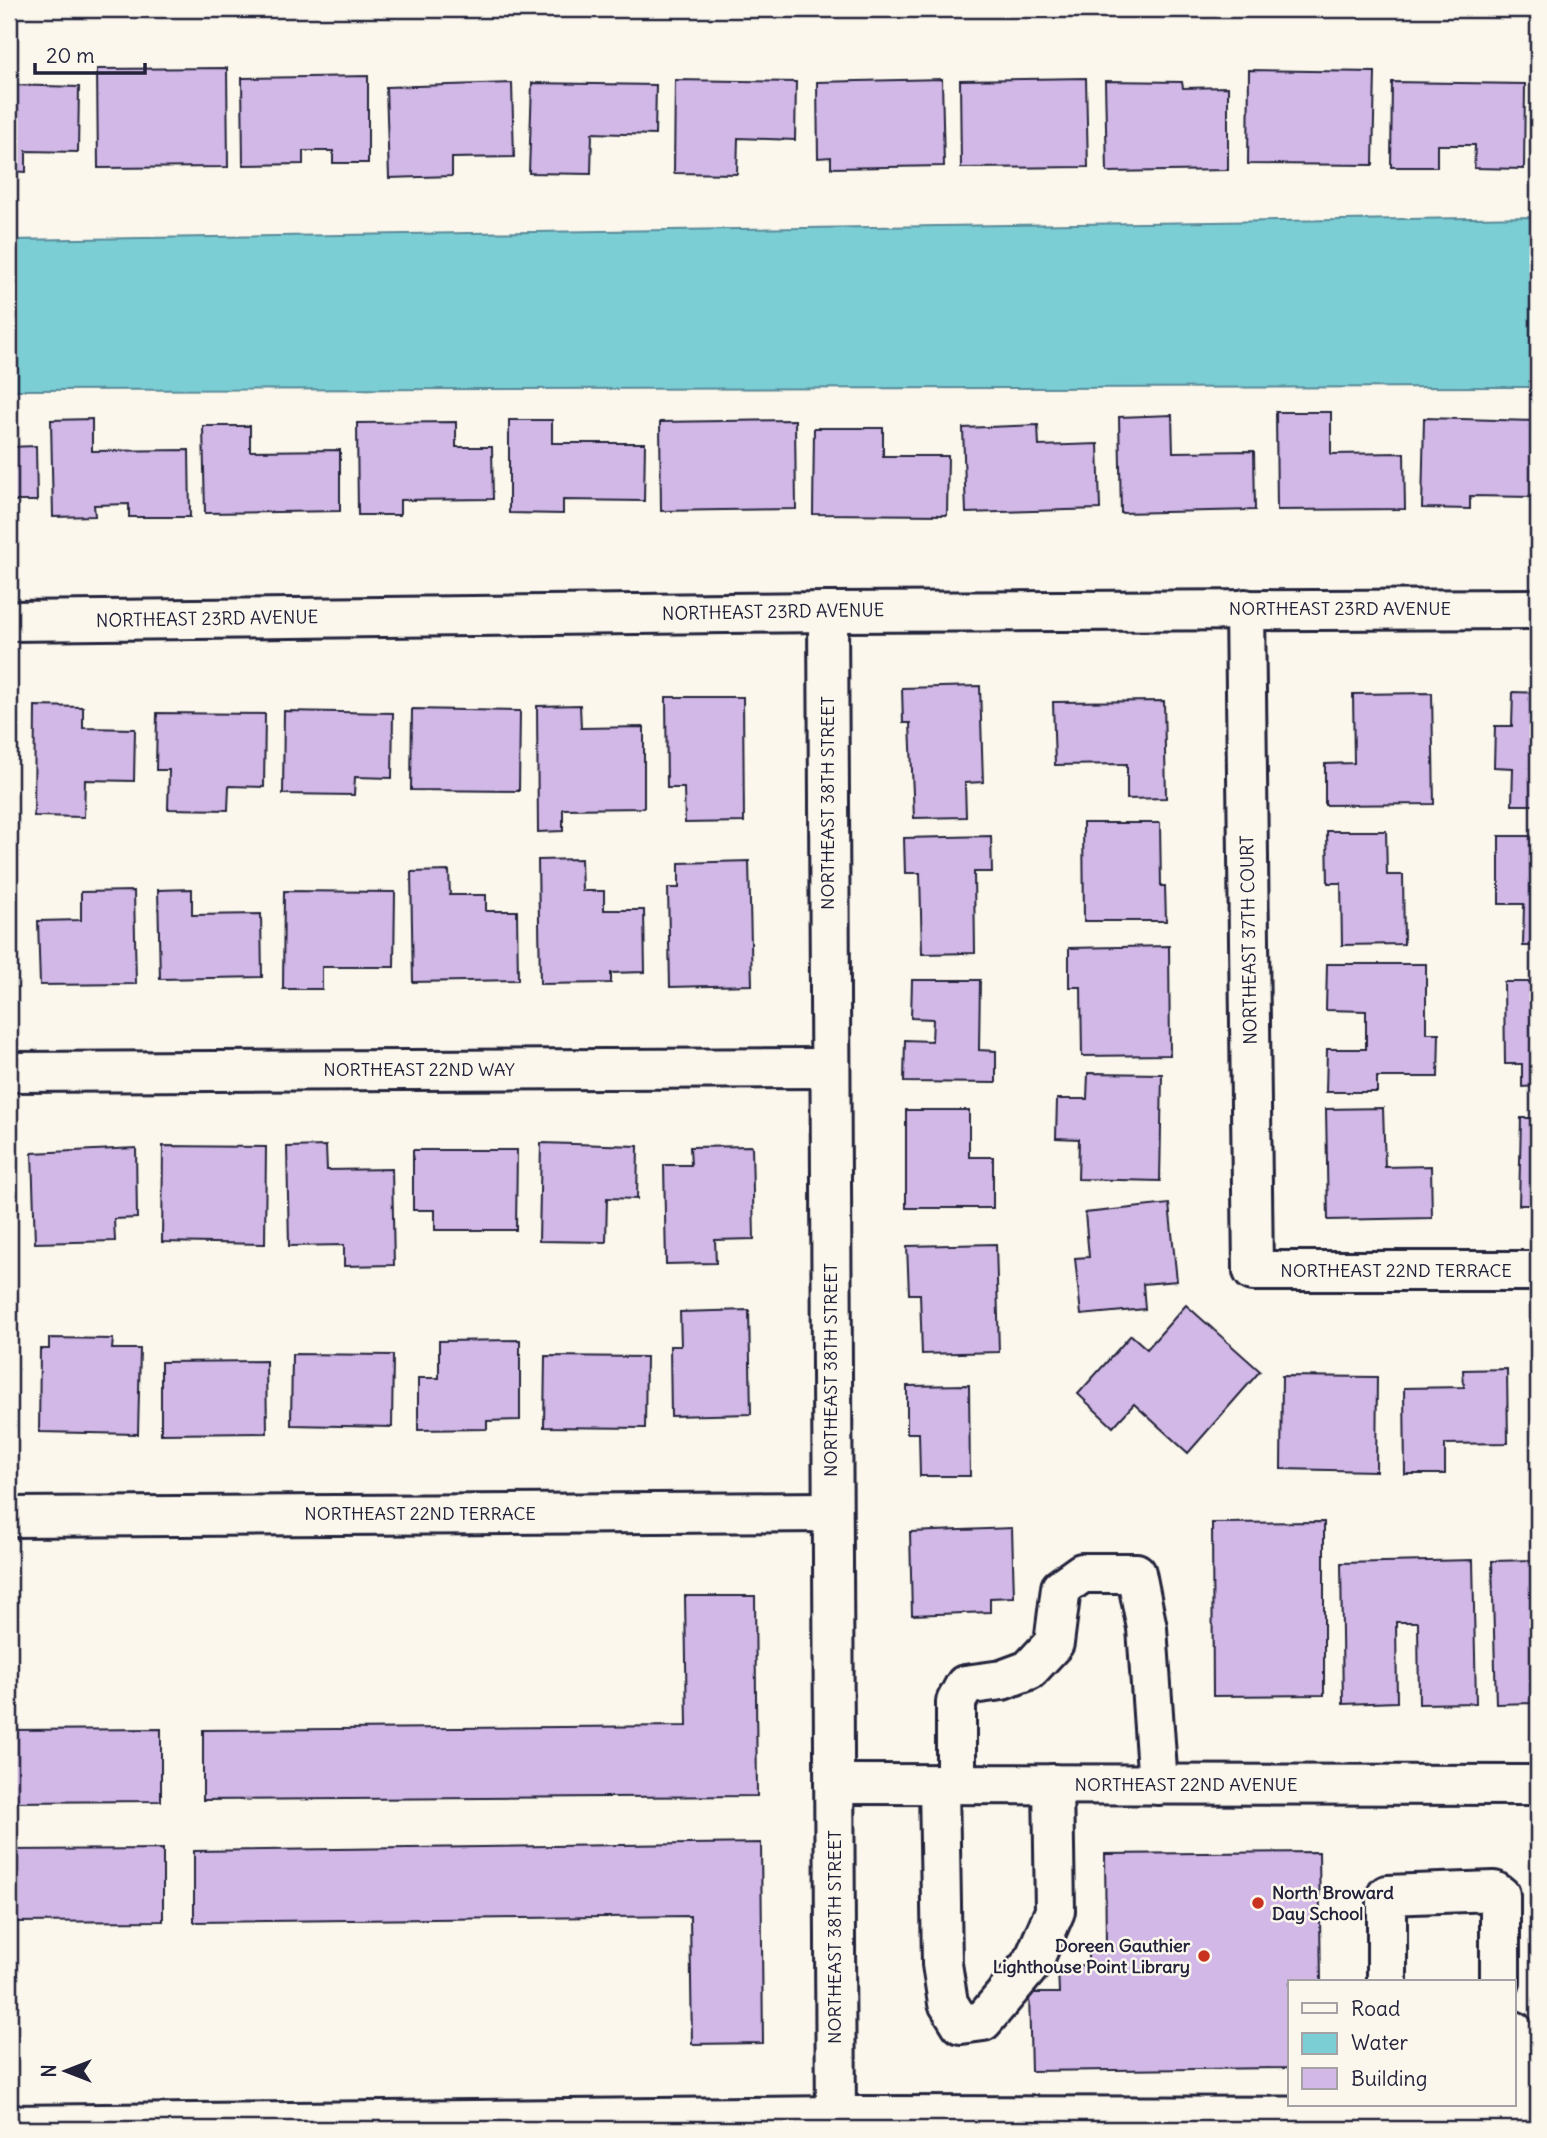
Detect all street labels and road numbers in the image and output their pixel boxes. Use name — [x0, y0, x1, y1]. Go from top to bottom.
street label: NORTHEAST 23RD AVENUE — [1229, 597, 1451, 620]
street label: NORTHEAST 23RD AVENUE — [662, 598, 884, 625]
street label: NORTHEAST 23RD AVENUE — [96, 605, 318, 632]
street label: NORTHEAST 38TH STREET — [816, 696, 839, 910]
street label: NORTHEAST 37TH COURT — [1235, 835, 1262, 1045]
street label: NORTHEAST 22ND WAY — [323, 1058, 515, 1081]
street label: NORTHEAST 22ND TERRACE — [1280, 1259, 1512, 1282]
street label: NORTHEAST 38TH STREET — [819, 1263, 842, 1477]
street label: NORTHEAST 22ND TERRACE — [304, 1502, 536, 1525]
street label: NORTHEAST 22ND AVENUE — [1075, 1773, 1297, 1796]
street label: NORTHEAST 38TH STREET — [823, 1830, 846, 2044]

